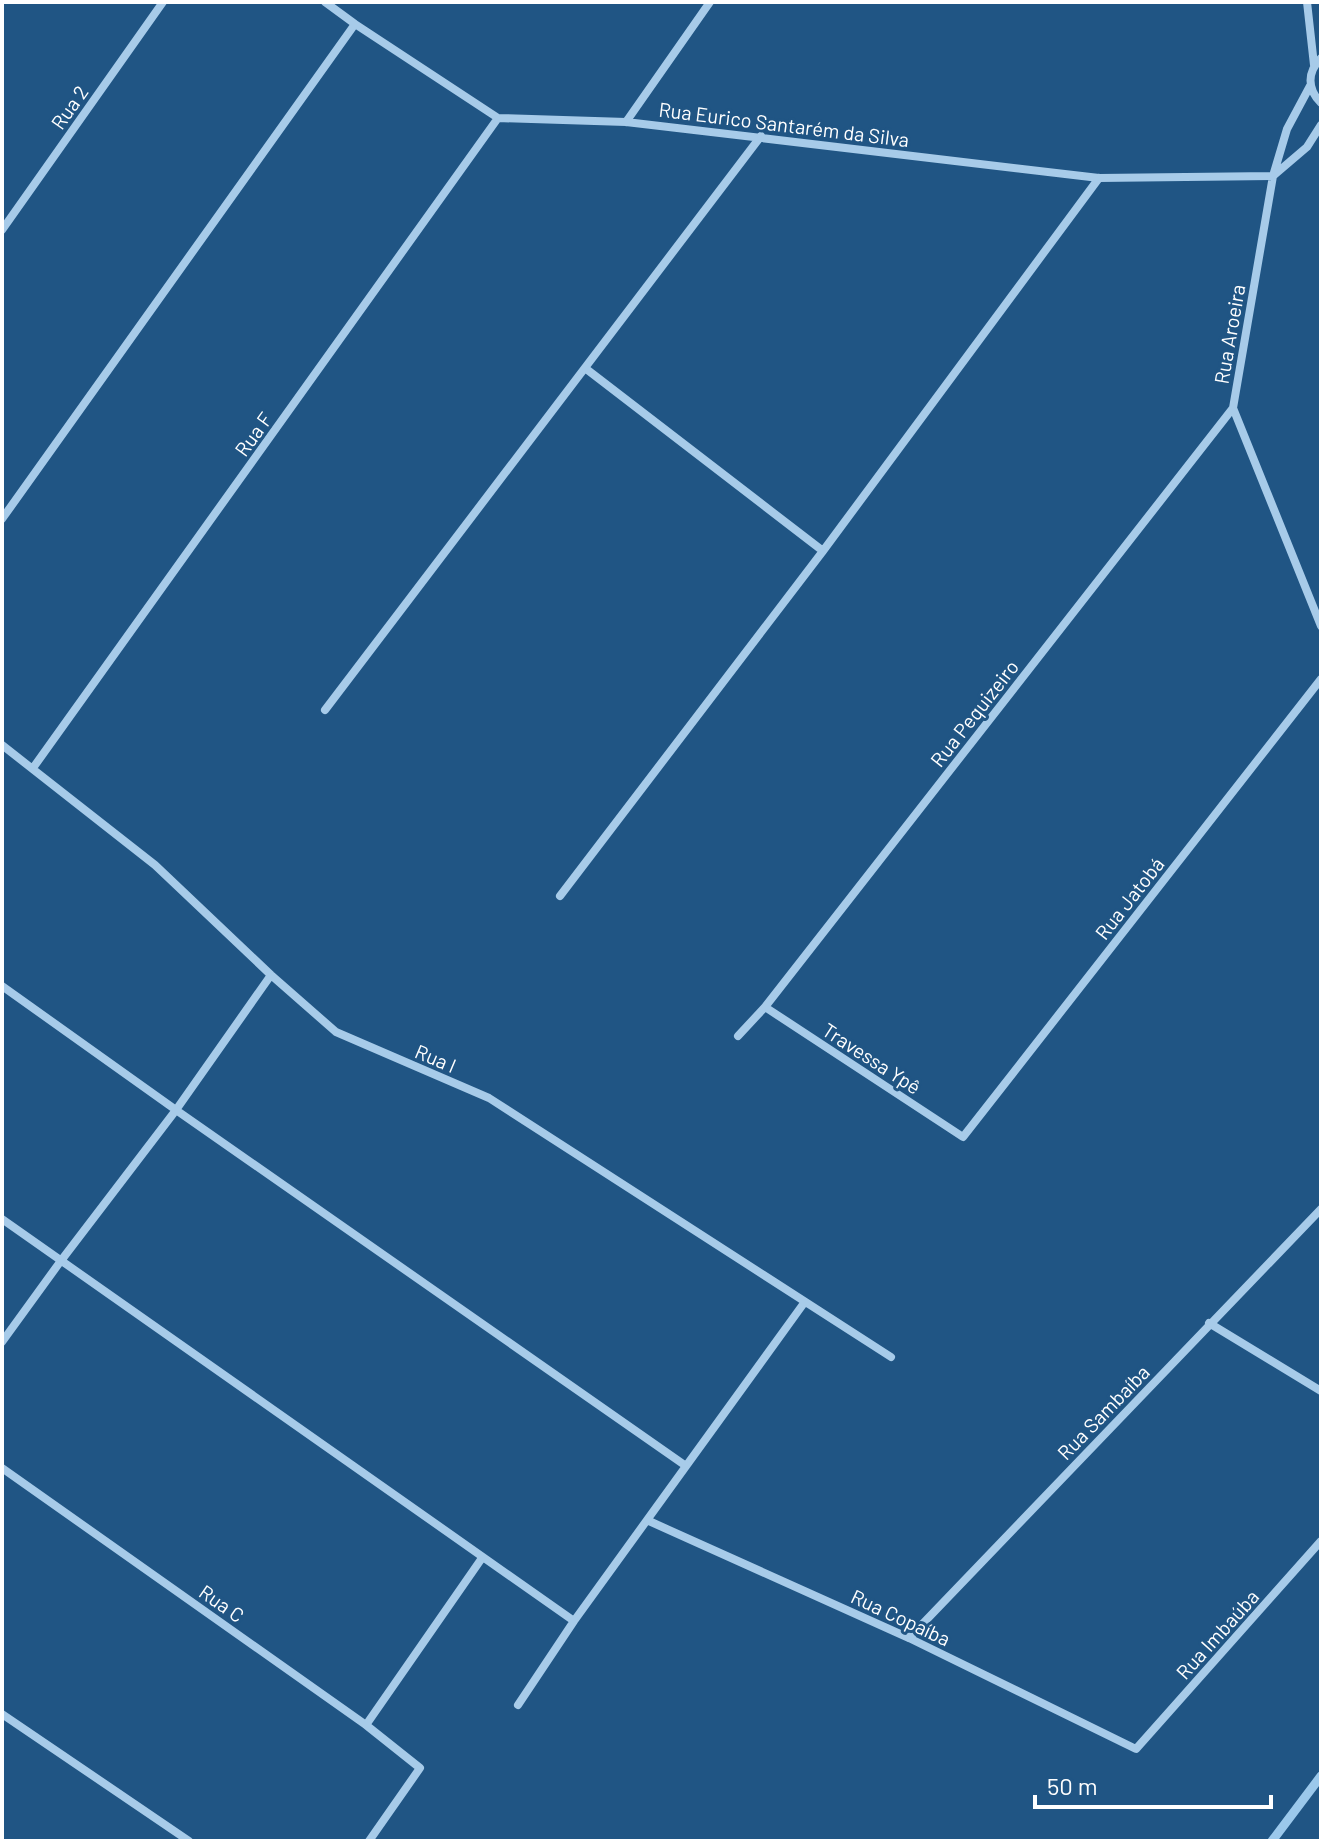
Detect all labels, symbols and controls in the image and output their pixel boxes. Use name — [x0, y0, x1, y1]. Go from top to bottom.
street label: Rua 2 — [45, 80, 93, 134]
street label: Rua Eurico Santarém da Silva — [657, 97, 911, 151]
street label: Rua Aroeira — [1208, 282, 1250, 386]
street label: Rua F — [229, 407, 277, 461]
street label: Rua Pequizeiro — [925, 655, 1023, 771]
street label: Rua Jatobá — [1089, 852, 1169, 944]
street label: Travessa Ypê — [818, 1017, 926, 1099]
street label: Rua I — [412, 1039, 460, 1077]
street label: Rua Sambaíba — [1052, 1360, 1154, 1464]
street label: Rua C — [195, 1579, 249, 1627]
street label: Rua Copaíba — [848, 1584, 954, 1650]
street label: Rua Imbaúba — [1171, 1584, 1263, 1684]
scale bar — [1035, 1759, 1271, 1809]
text: 50 m — [1047, 1771, 1098, 1800]

